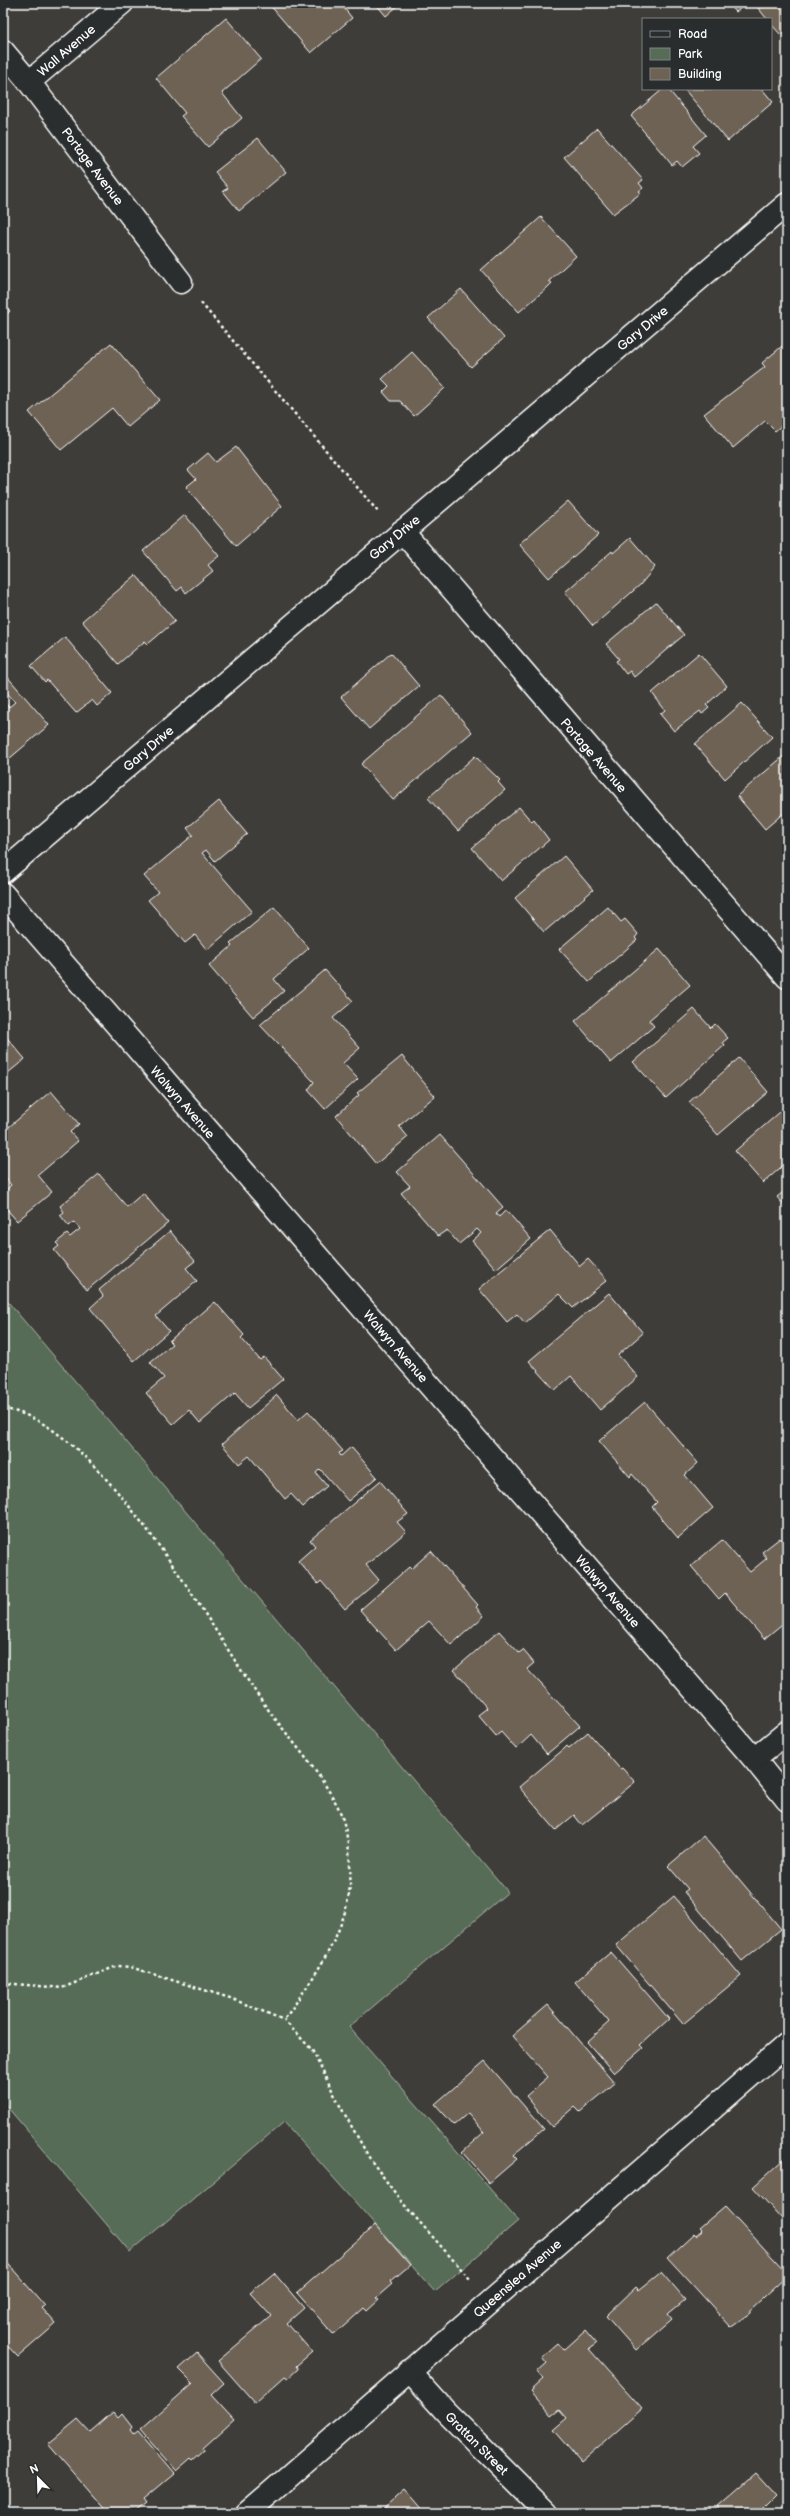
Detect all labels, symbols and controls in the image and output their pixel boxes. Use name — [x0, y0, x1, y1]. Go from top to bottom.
legend — [642, 18, 772, 90]
street label: Wall Avenue — [34, 21, 99, 80]
text: Road — [678, 27, 707, 42]
text: Park — [678, 47, 702, 62]
text: Building — [678, 67, 722, 82]
street label: Portage Avenue — [58, 125, 127, 209]
street label: Gary Drive — [614, 303, 672, 355]
street label: Gary Drive — [366, 512, 424, 564]
street label: Portage Avenue — [557, 715, 630, 796]
street label: Gary Drive — [120, 722, 177, 775]
street label: Walwyn Avenue — [146, 1063, 218, 1142]
street label: Walwyn Avenue — [359, 1307, 431, 1386]
street label: Walwyn Avenue — [571, 1552, 643, 1631]
street label: Queenslea Avenue — [470, 2236, 565, 2321]
street label: Grattan Street — [441, 2409, 511, 2479]
north arrow — [18, 2458, 58, 2498]
text: N — [28, 2462, 41, 2477]

